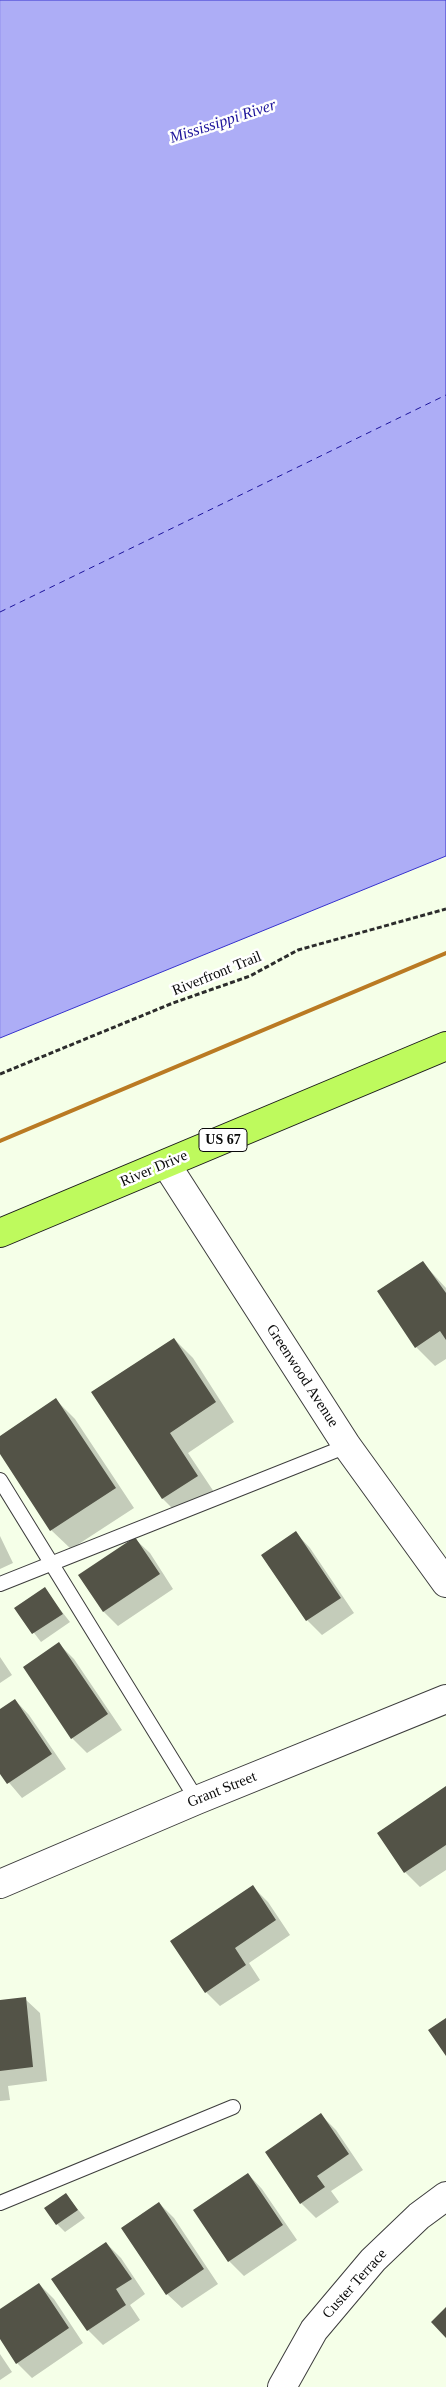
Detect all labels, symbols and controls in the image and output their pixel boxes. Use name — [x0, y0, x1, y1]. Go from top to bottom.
water label: Mississippi River — [167, 96, 279, 148]
street label: Riverfront Trail — [170, 948, 264, 1000]
road number: US 67 — [199, 1128, 247, 1152]
street label: River Drive — [118, 1147, 190, 1191]
street label: Greenwood Avenue — [262, 1321, 342, 1431]
street label: Grant Street — [185, 1768, 259, 1812]
street label: Custer Terrace — [319, 2245, 391, 2323]

